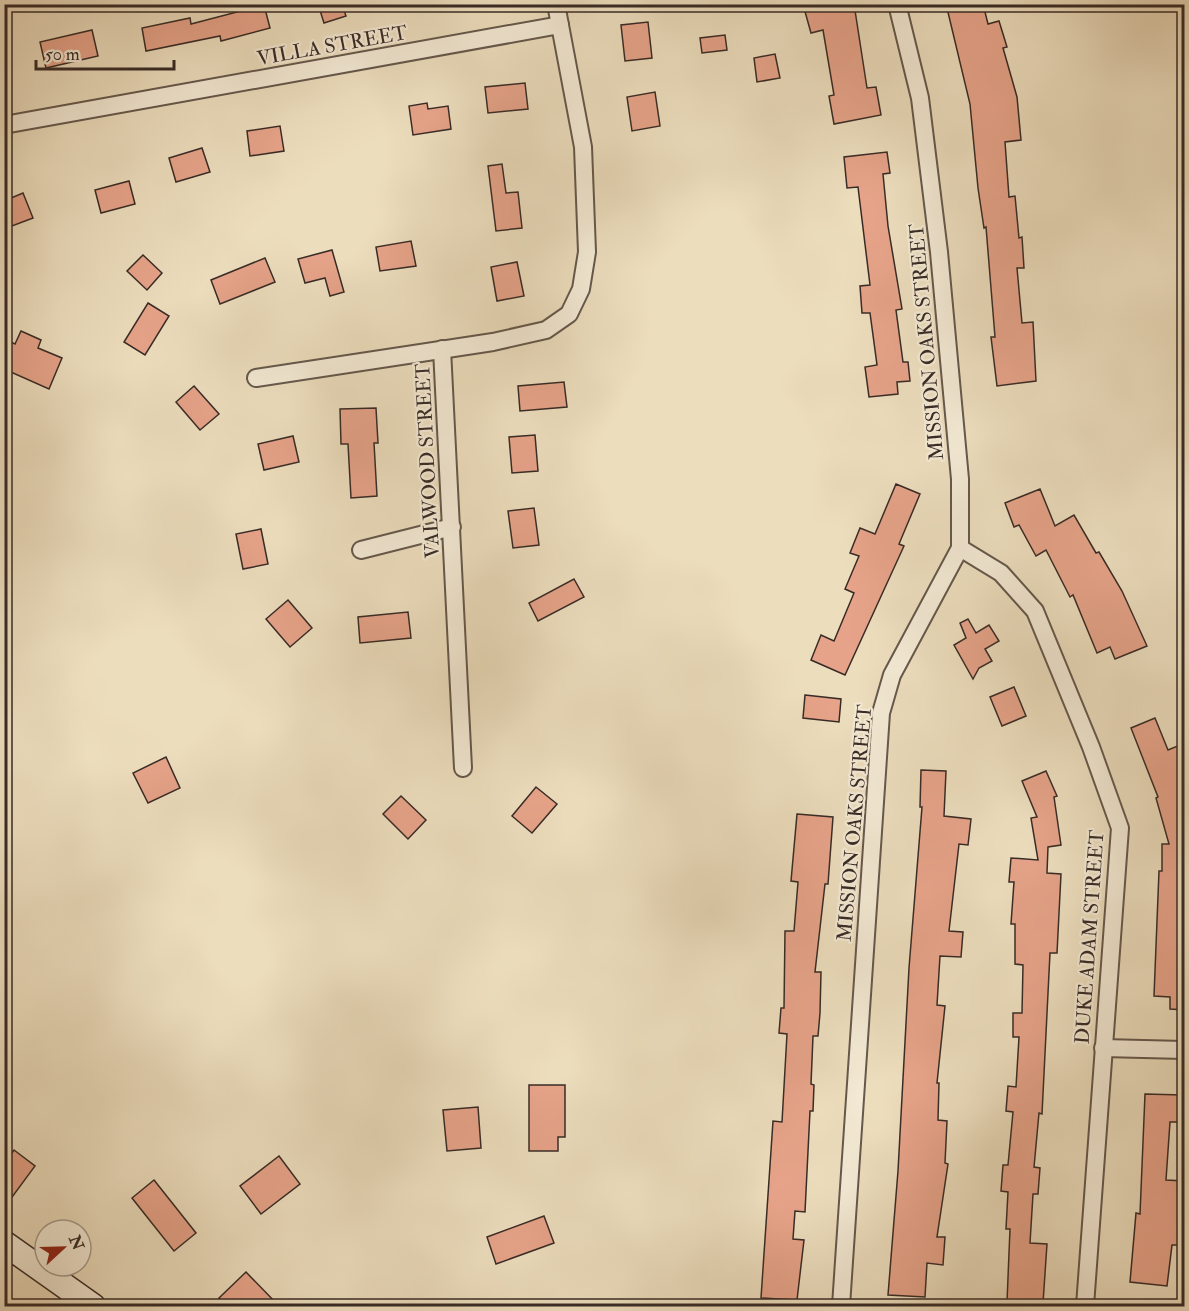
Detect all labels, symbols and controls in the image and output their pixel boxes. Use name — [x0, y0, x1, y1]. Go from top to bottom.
street label: VILLA STREET — [255, 20, 409, 71]
scale bar — [36, 33, 174, 71]
text: 50 m — [45, 43, 80, 66]
street label: MISSION OAKS STREET — [904, 222, 949, 461]
street label: VALWOOD STREET — [410, 363, 445, 559]
street label: MISSION OAKS STREET — [832, 704, 877, 942]
street label: DUKE ADAM STREET — [1070, 829, 1109, 1045]
north arrow — [33, 1218, 93, 1278]
text: N — [64, 1231, 88, 1254]

